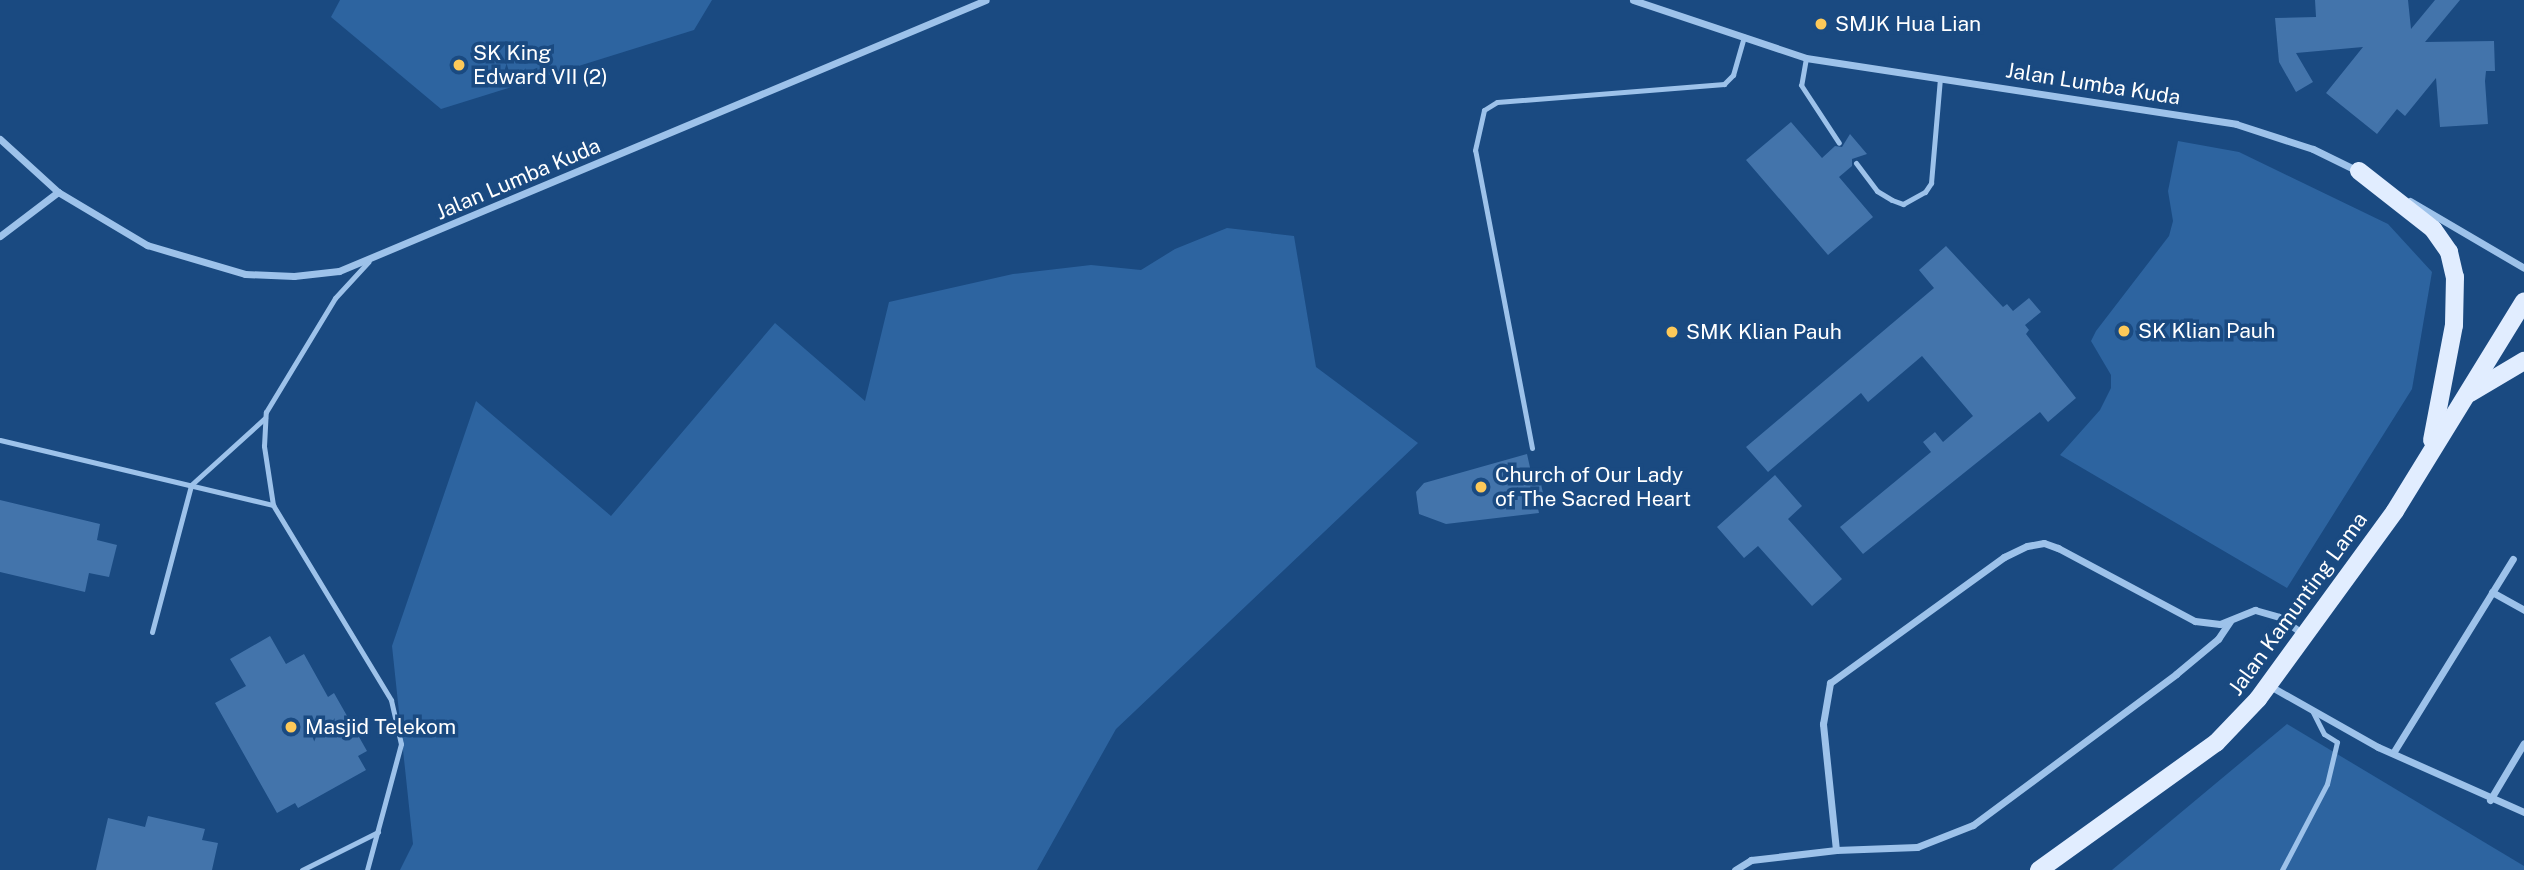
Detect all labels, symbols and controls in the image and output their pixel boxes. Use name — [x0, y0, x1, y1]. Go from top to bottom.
place label: SMJK Hua Lian — [1835, 11, 1981, 37]
marker: SMJK Hua Lian — [1813, 16, 1829, 32]
place label: SK King Edward VII (2) — [473, 40, 608, 90]
marker: SK King Edward VII (2) — [451, 57, 467, 73]
street label: Jalan Lumba Kuda — [2004, 58, 2182, 110]
street label: Jalan Lumba Kuda — [432, 133, 604, 225]
place label: SK Klian Pauh — [2138, 318, 2275, 344]
place label: SMK Klian Pauh — [1686, 319, 1842, 345]
marker: SK Klian Pauh — [2116, 323, 2132, 339]
marker: SMK Klian Pauh — [1664, 324, 1680, 340]
place label: Church of Our Lady of The Sacred Heart — [1495, 462, 1691, 512]
marker: Church of Our Lady of The Sacred Heart — [1473, 479, 1489, 495]
street label: Jalan Kamunting Lama — [2223, 508, 2373, 700]
place label: Masjid Telekom — [305, 714, 456, 740]
marker: Masjid Telekom — [283, 719, 299, 735]

